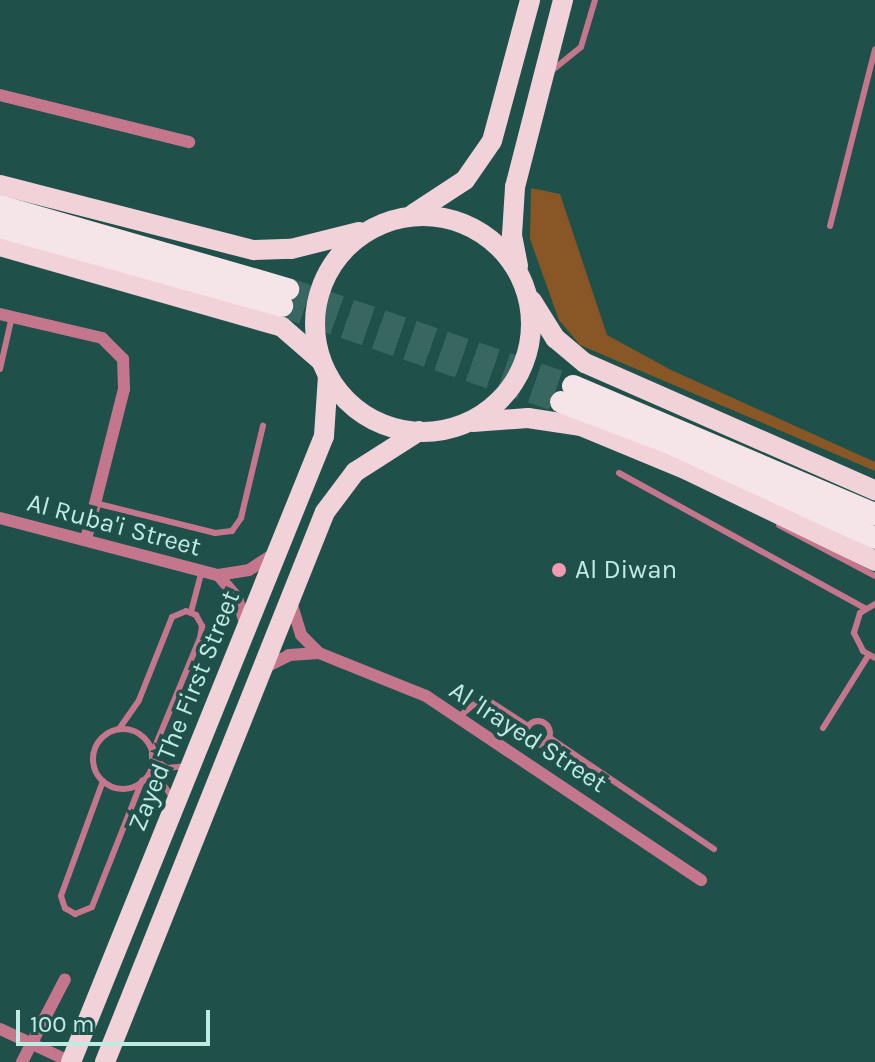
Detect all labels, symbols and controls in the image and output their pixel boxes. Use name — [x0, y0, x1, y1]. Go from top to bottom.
street label: Al Ruba'i Street — [24, 487, 204, 563]
place label: Al Diwan — [575, 554, 677, 586]
marker: Al Diwan — [550, 561, 568, 579]
street label: Zayed The First Street — [121, 586, 247, 836]
street label: Al 'Irayed Street — [443, 675, 613, 799]
scale bar — [20, 994, 214, 1044]
text: 100 m — [30, 1010, 95, 1038]

